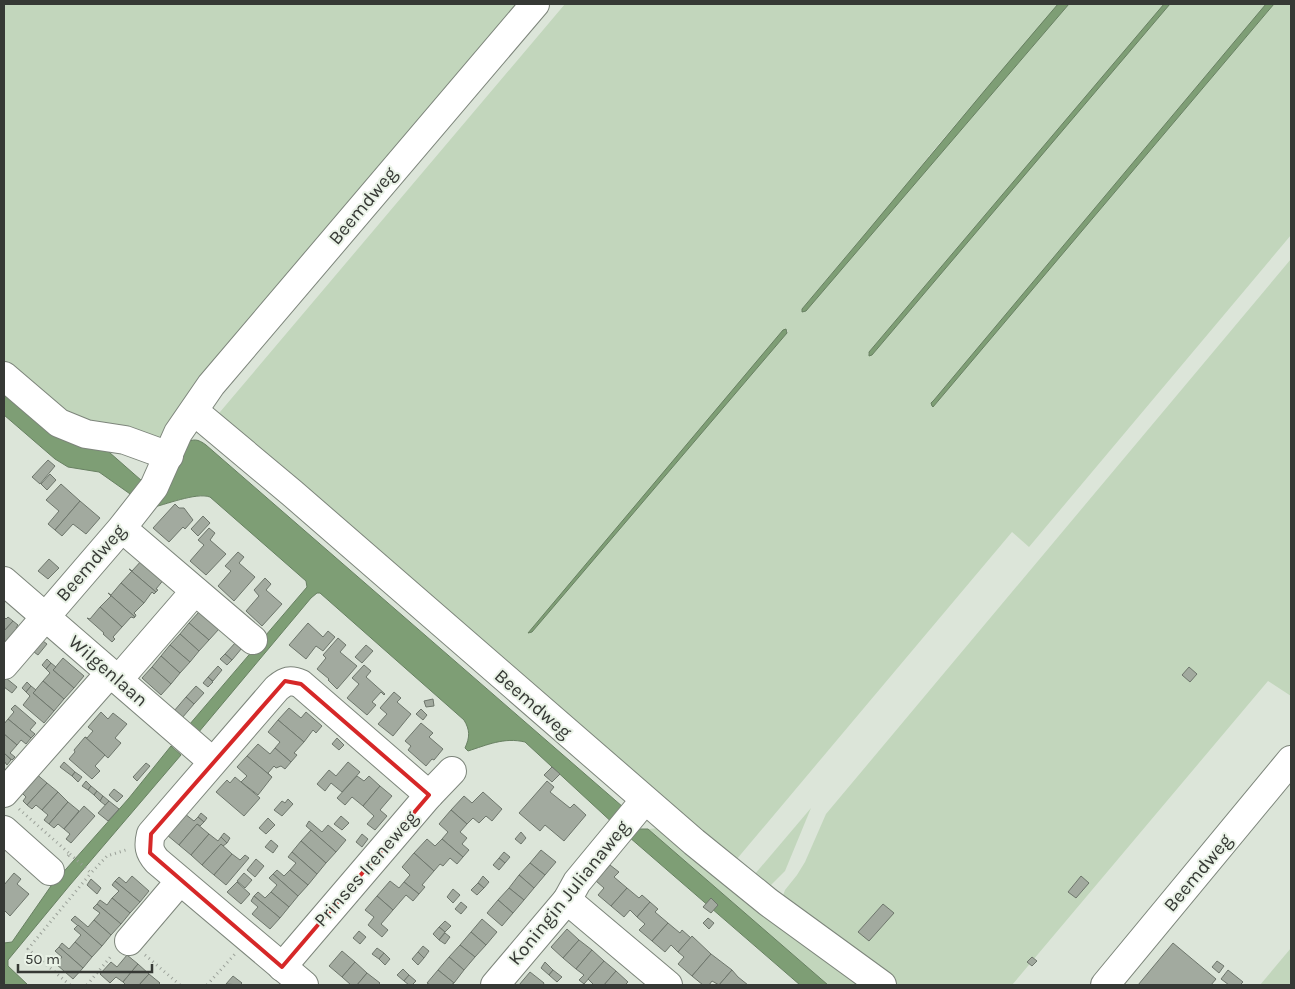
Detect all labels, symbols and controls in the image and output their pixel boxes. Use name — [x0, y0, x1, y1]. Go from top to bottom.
street label: Beemdweg — [324, 162, 402, 249]
street label: Beemdweg — [52, 520, 131, 606]
street label: Wilgenlaan — [64, 631, 152, 711]
street label: Beemdweg — [490, 665, 576, 744]
street label: Prinses Ireneweg — [310, 806, 422, 931]
street label: Koningin Julianaweg — [504, 816, 634, 970]
street label: Beemdweg — [1159, 829, 1237, 916]
scale bar — [18, 942, 151, 974]
text: 50 m — [25, 950, 60, 968]

